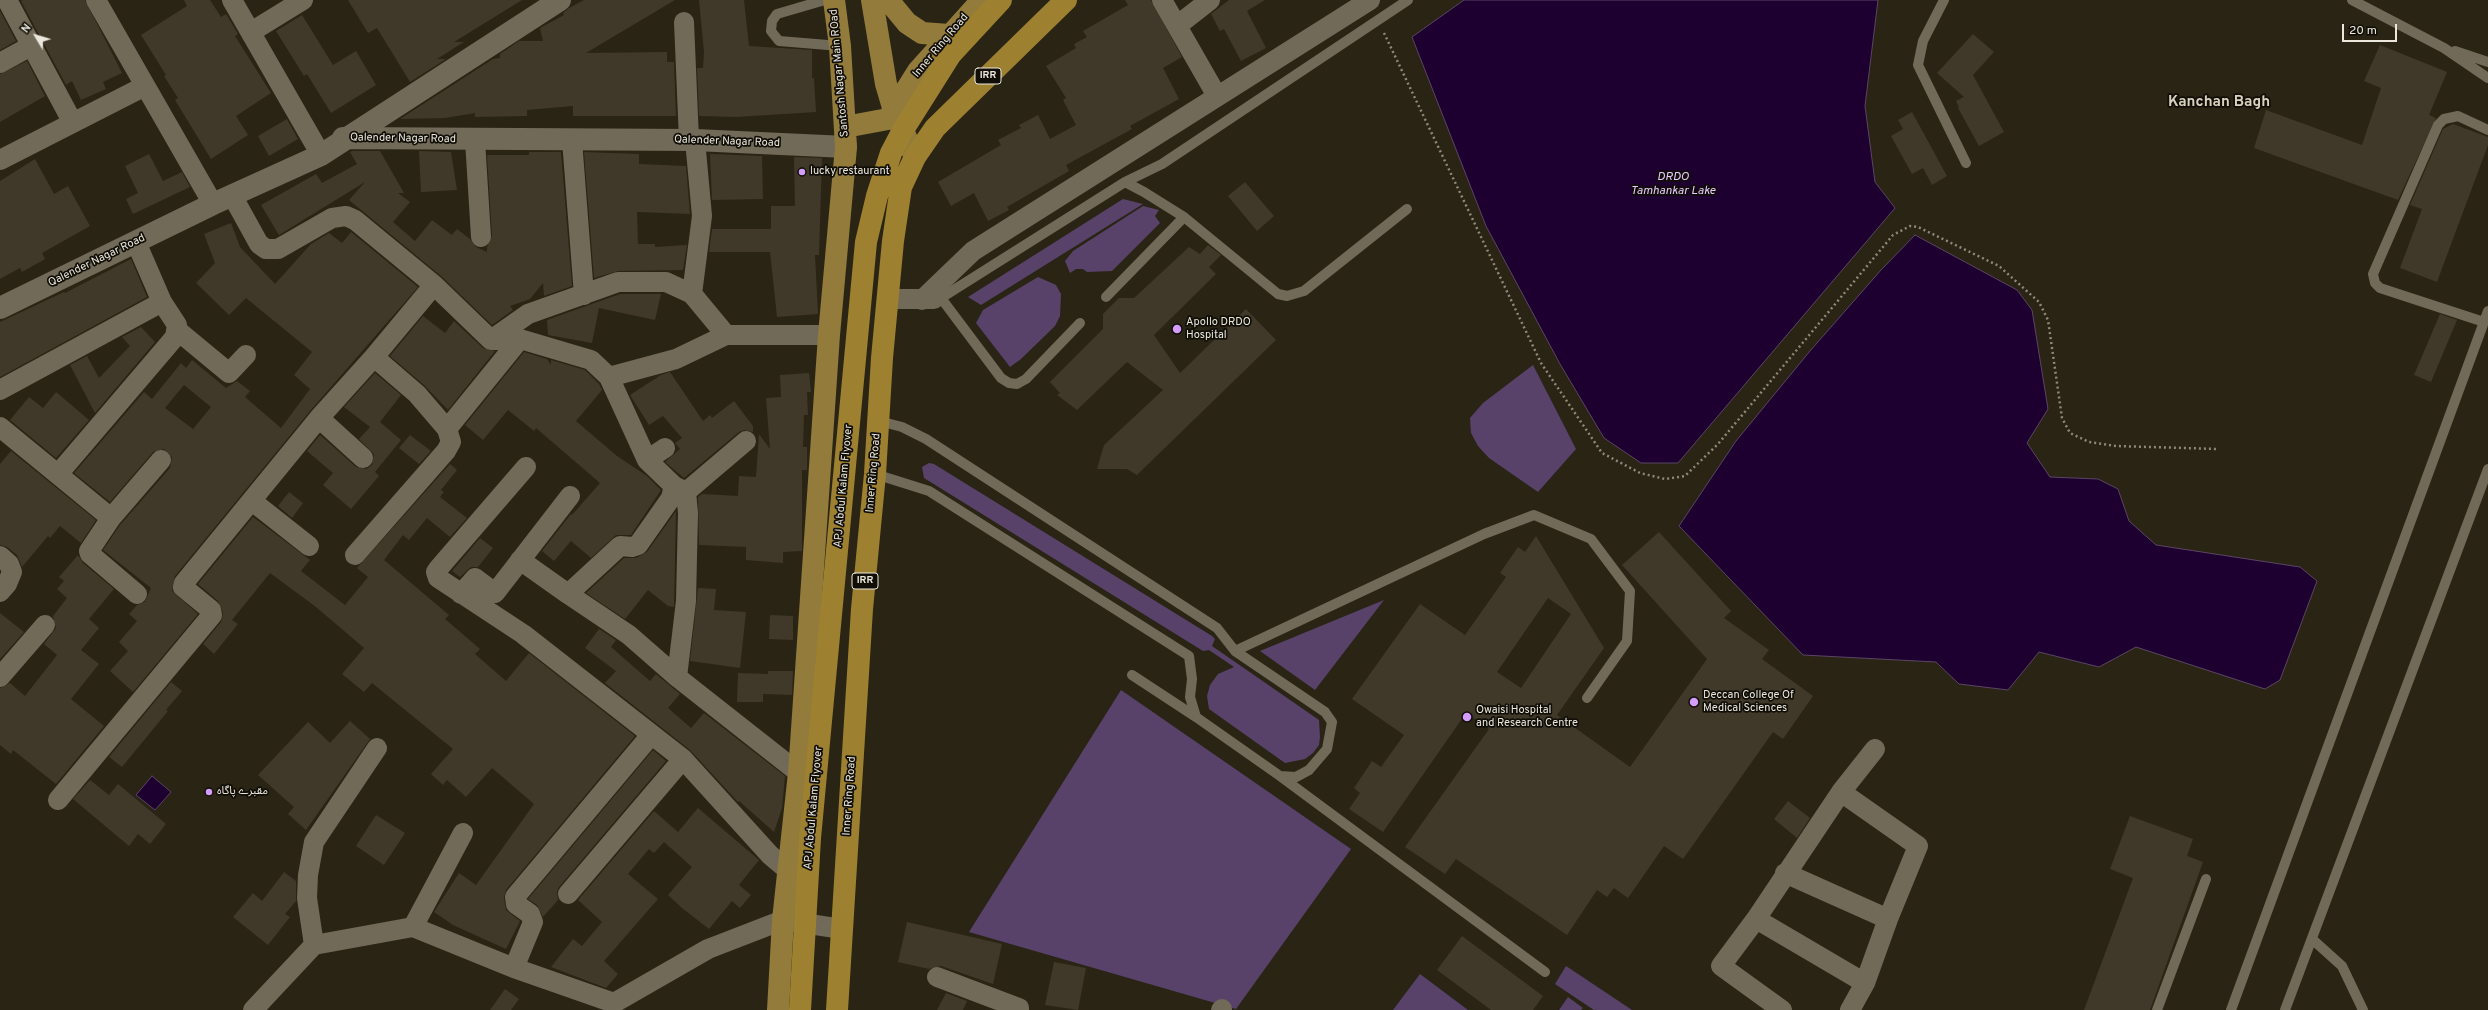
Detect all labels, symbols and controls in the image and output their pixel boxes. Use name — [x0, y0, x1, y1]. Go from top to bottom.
street label: Santosh Nagar Main ROad — [828, 9, 852, 137]
street label: Inner Ring Road — [910, 11, 972, 81]
north arrow — [16, 16, 56, 56]
scale bar — [2344, 16, 2399, 42]
text: N — [19, 21, 34, 36]
text: 20 m — [2349, 23, 2377, 39]
road number: IRR — [975, 68, 1001, 84]
district label: Kanchan Bagh — [2168, 94, 2270, 112]
street label: Qalender Nagar Road — [350, 131, 456, 147]
street label: Qalender Nagar Road — [674, 134, 780, 150]
place label: lucky restaurant — [810, 165, 890, 179]
marker: lucky restaurant — [797, 167, 807, 177]
water label: DRDO Tamhankar Lake — [1630, 171, 1716, 199]
street label: Qalender Nagar Road — [47, 232, 147, 290]
place label: Apollo DRDO Hospital — [1186, 316, 1251, 342]
marker: Apollo DRDO Hospital — [1171, 323, 1183, 335]
street label: APJ Abdul Kalam Flyover — [832, 424, 856, 548]
street label: Inner Ring Road — [864, 433, 884, 513]
road number: IRR — [852, 573, 878, 589]
place label: Deccan College Of Medical Sciences — [1703, 689, 1794, 715]
marker: Deccan College Of Medical Sciences — [1688, 696, 1700, 708]
place label: Owaisi Hospital and Research Centre — [1476, 704, 1578, 730]
marker: Owaisi Hospital and Research Centre — [1461, 711, 1473, 723]
street label: APJ Abdul Kalam Flyover — [802, 746, 826, 870]
street label: Inner Ring Road — [841, 756, 859, 836]
place label: مقبرے پاگاہ — [217, 785, 268, 799]
marker: مقبرے پاگاہ — [204, 787, 214, 797]

